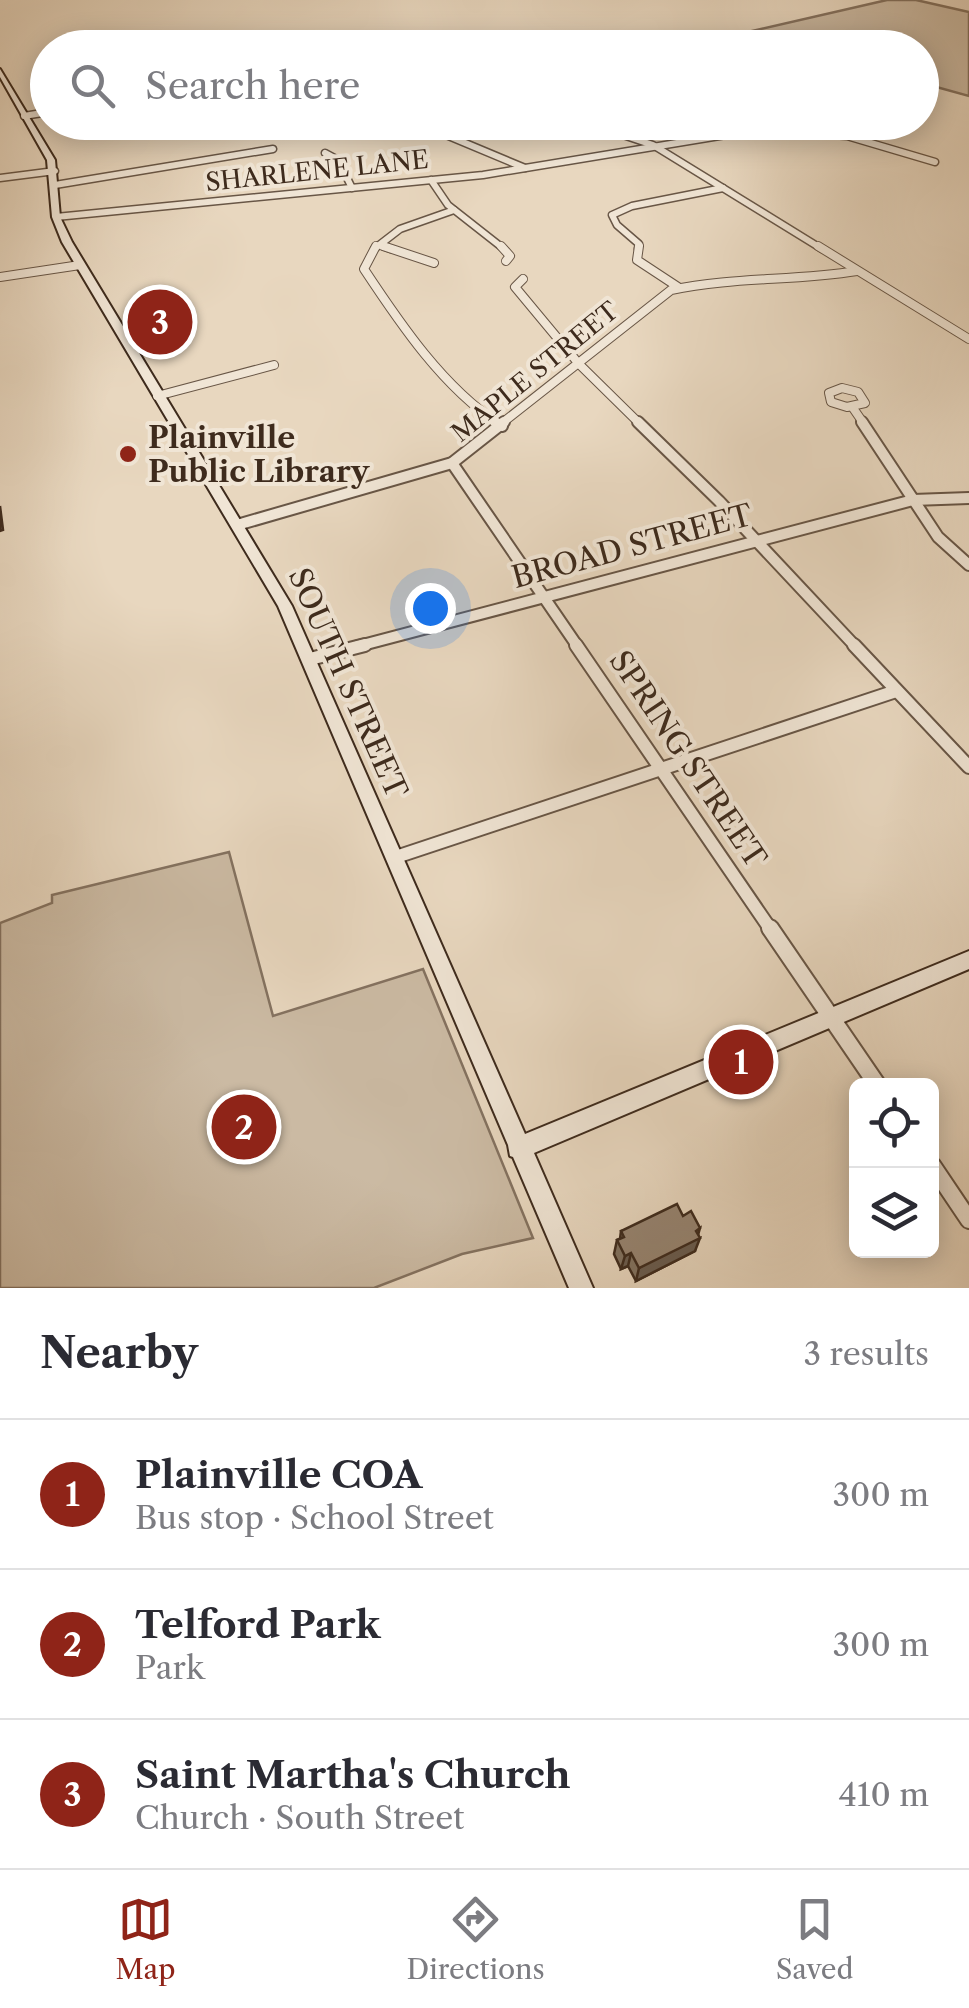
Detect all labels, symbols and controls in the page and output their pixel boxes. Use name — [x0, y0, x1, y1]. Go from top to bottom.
search box — [30, 30, 939, 140]
icon: search — [65, 58, 120, 113]
text: Search here — [145, 62, 360, 109]
street label: SHARLENE LANE — [204, 144, 430, 198]
pin: 3 — [128, 284, 192, 360]
street label: MAPLE STREET — [445, 295, 625, 449]
place label: Plainville Public Library — [148, 419, 371, 490]
marker: Plainville Public Library — [117, 443, 139, 465]
street label: BROAD STREET — [508, 496, 757, 596]
street label: SOUTH STREET — [281, 562, 416, 804]
your location — [405, 583, 456, 634]
street label: SPRING STREET — [602, 643, 775, 875]
pin: 1 — [708, 1024, 774, 1100]
map controls — [849, 1078, 939, 1258]
button: locate — [849, 1078, 939, 1168]
pin: 2 — [212, 1090, 276, 1164]
button: layers — [849, 1168, 939, 1258]
text: Nearby — [40, 1327, 198, 1379]
text: 3 results — [803, 1334, 929, 1373]
text: Plainville COA — [135, 1451, 422, 1498]
text: 1 — [65, 1475, 80, 1514]
text: 300 m — [832, 1475, 929, 1514]
text: Bus stop · School Street — [135, 1498, 494, 1537]
text: Telford Park — [135, 1601, 380, 1648]
text: 2 — [63, 1625, 82, 1664]
text: 300 m — [832, 1625, 929, 1664]
text: Park — [135, 1648, 205, 1687]
text: Saint Martha's Church — [135, 1751, 571, 1798]
text: 3 — [63, 1775, 82, 1814]
text: 410 m — [838, 1775, 929, 1814]
text: Church · South Street — [135, 1798, 464, 1837]
tab: Map — [115, 1892, 176, 1986]
tab: Directions — [406, 1892, 545, 1986]
tab: Saved — [776, 1892, 854, 1986]

